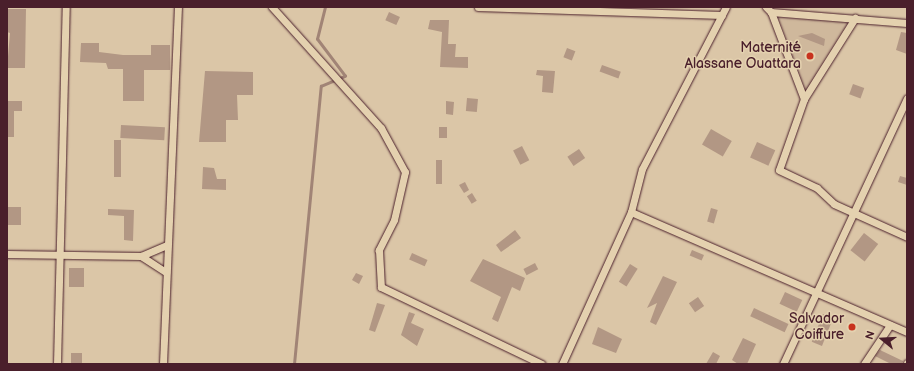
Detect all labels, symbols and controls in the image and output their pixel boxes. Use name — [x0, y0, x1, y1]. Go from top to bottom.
place label: Maternité Alassane Ouattara — [685, 40, 801, 72]
marker: Maternité Alassane Ouattara — [804, 50, 816, 62]
place label: Salvador Coiffure — [789, 311, 844, 344]
north arrow — [862, 319, 902, 359]
marker: Salvador Coiffure — [847, 322, 857, 332]
text: N — [863, 329, 878, 341]

